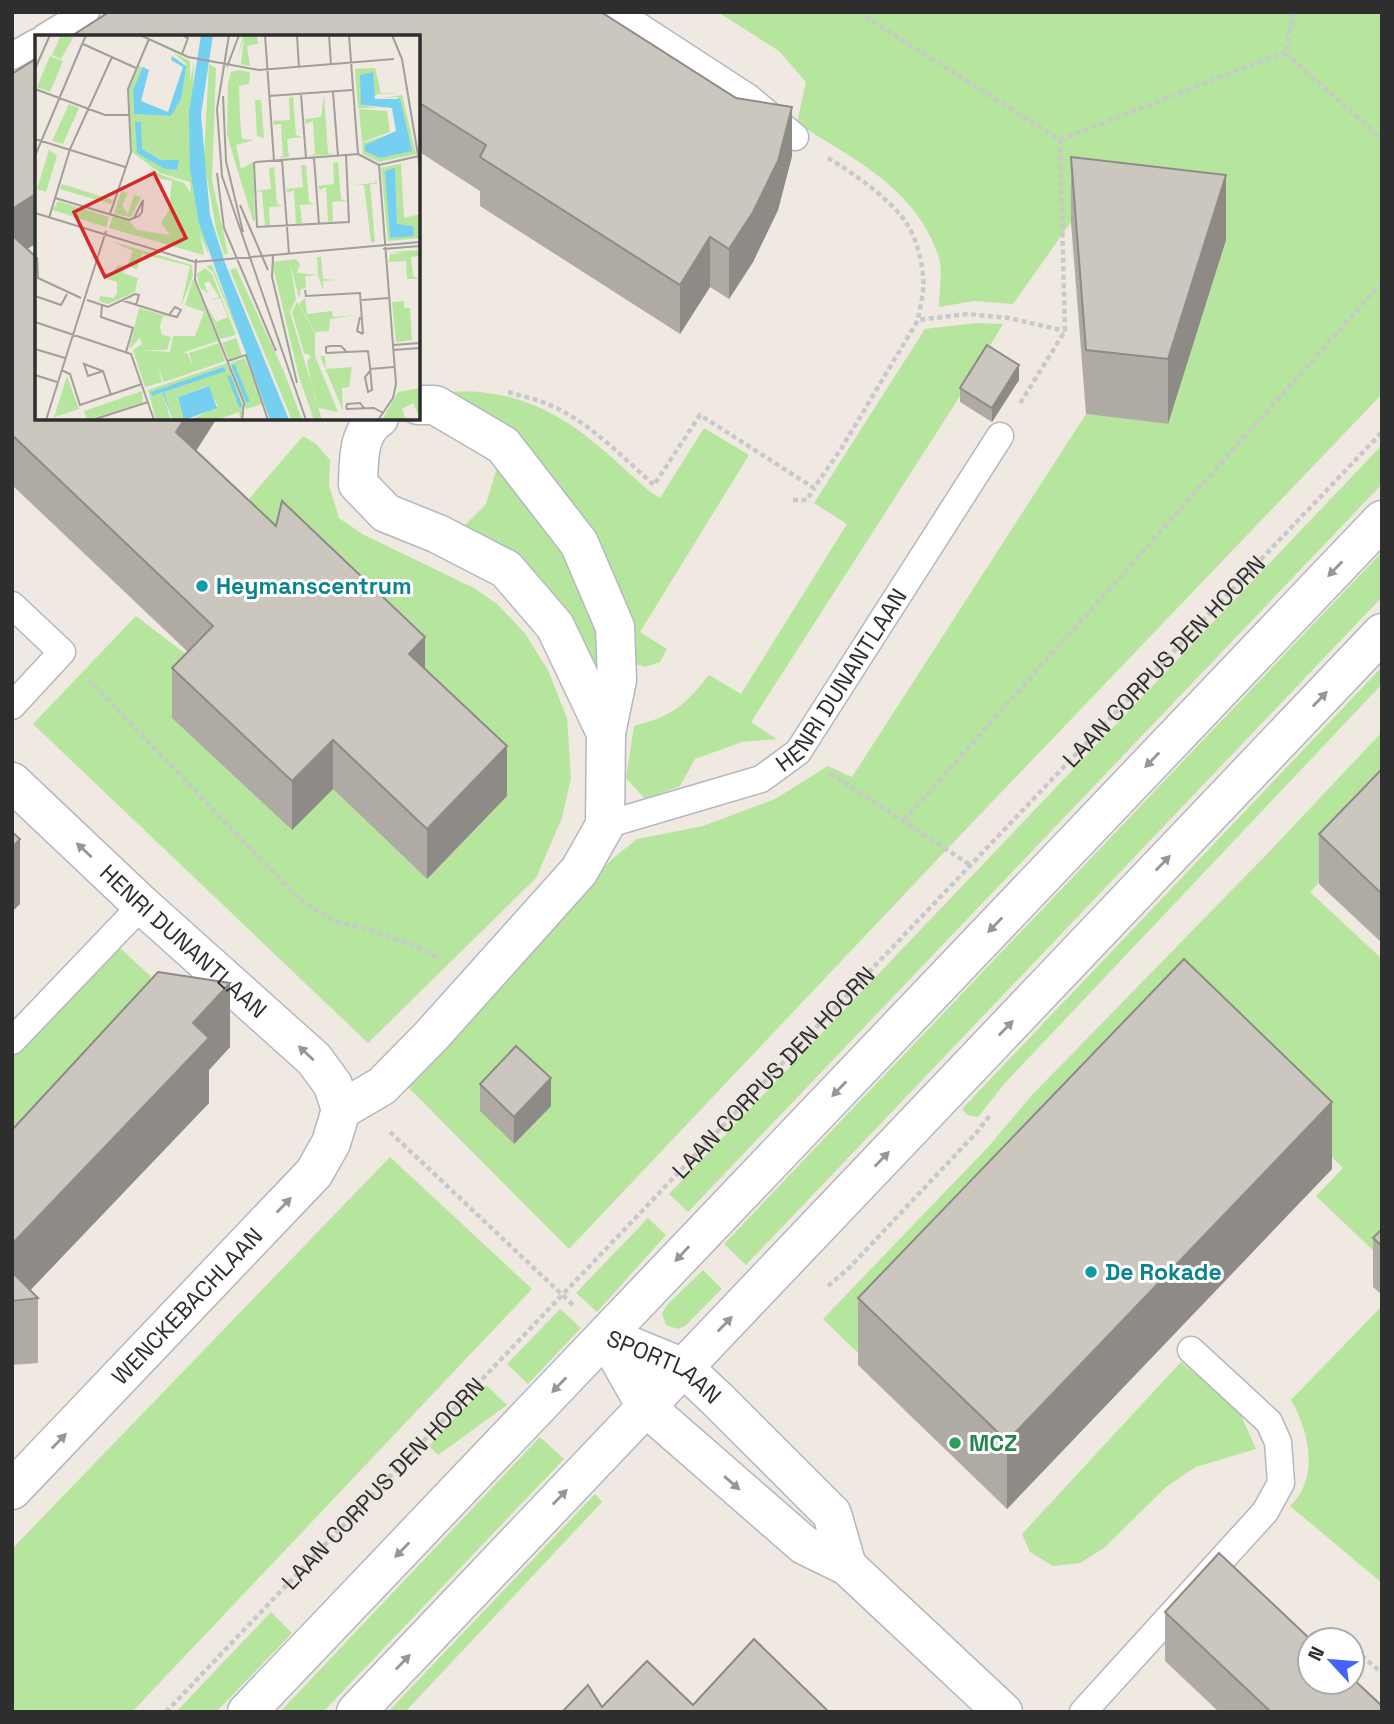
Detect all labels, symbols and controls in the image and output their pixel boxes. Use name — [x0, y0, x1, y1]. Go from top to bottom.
inset map — [35, 35, 420, 420]
street label: LAAN CORPUS DEN HOORN — [1056, 549, 1272, 774]
one-way arrow — [1326, 561, 1343, 578]
place label: Heymanscentrum — [216, 571, 412, 601]
marker: Heymanscentrum — [194, 578, 210, 594]
street label: HENRI DUNANTLAAN — [770, 583, 914, 778]
one-way arrow — [1311, 690, 1328, 707]
one-way arrow — [1145, 751, 1161, 768]
one-way arrow — [75, 842, 93, 858]
one-way arrow — [1155, 855, 1171, 872]
street label: HENRI DUNANTLAAN — [93, 858, 273, 1025]
one-way arrow — [987, 916, 1004, 933]
street label: LAAN CORPUS DEN HOORN — [666, 960, 881, 1185]
one-way arrow — [998, 1020, 1015, 1037]
one-way arrow — [298, 1045, 315, 1061]
one-way arrow — [831, 1080, 847, 1097]
one-way arrow — [874, 1151, 890, 1168]
one-way arrow — [275, 1197, 291, 1214]
street label: WENCKEBACHLAAN — [105, 1221, 269, 1391]
one-way arrow — [674, 1245, 690, 1263]
place label: De Rokade — [1105, 1257, 1222, 1287]
marker: De Rokade — [1083, 1264, 1099, 1280]
one-way arrow — [717, 1316, 733, 1333]
street label: SPORTLAAN — [602, 1323, 728, 1410]
street label: LAAN CORPUS DEN HOORN — [275, 1371, 491, 1596]
one-way arrow — [551, 1376, 567, 1393]
place label: MCZ — [969, 1428, 1017, 1458]
one-way arrow — [51, 1433, 67, 1450]
marker: MCZ — [947, 1435, 963, 1451]
one-way arrow — [723, 1475, 741, 1491]
one-way arrow — [551, 1489, 568, 1506]
one-way arrow — [394, 1541, 410, 1558]
north arrow — [1296, 1626, 1366, 1696]
text: N — [1302, 1643, 1330, 1665]
one-way arrow — [395, 1653, 411, 1671]

